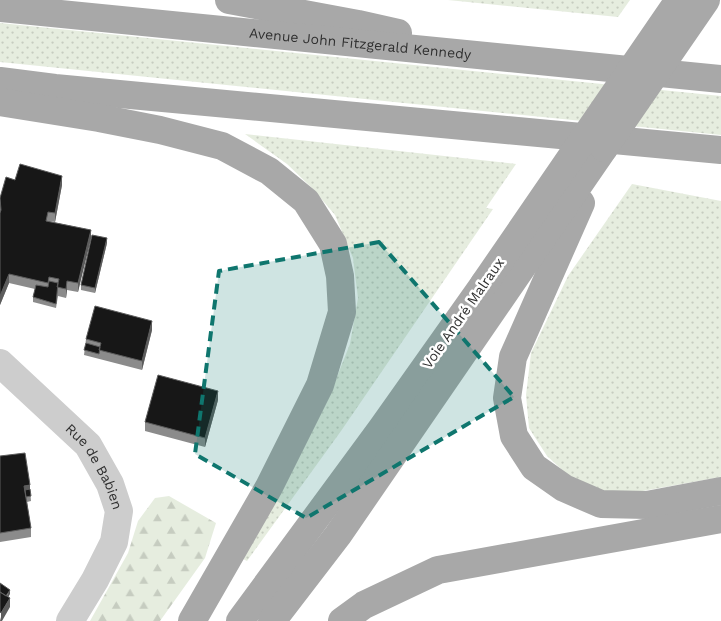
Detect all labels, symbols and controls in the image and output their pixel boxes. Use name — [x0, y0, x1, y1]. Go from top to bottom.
street label: Avenue John Fitzgerald Kennedy — [249, 25, 473, 62]
street label: Voie André Malraux — [419, 255, 507, 371]
street label: Rue de Babien — [62, 420, 126, 511]

